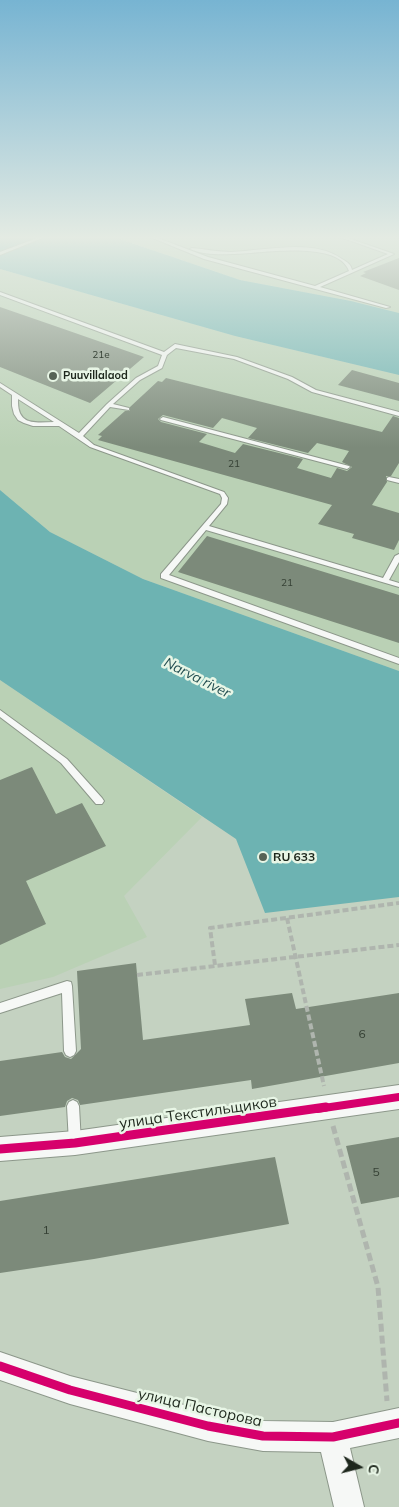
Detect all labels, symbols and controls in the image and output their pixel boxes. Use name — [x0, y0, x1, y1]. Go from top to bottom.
house number: 21e — [92, 349, 110, 361]
place label: Puuvillalaod — [63, 369, 128, 383]
marker: Puuvillalaod — [47, 370, 59, 382]
house number: 21 — [228, 458, 240, 470]
house number: 21 — [281, 577, 293, 589]
water label: Narva river — [161, 654, 233, 702]
place label: RU 633 — [273, 850, 315, 864]
marker: RU 633 — [257, 851, 269, 863]
house number: 6 — [358, 1027, 366, 1041]
street label: улица Текстильщиков — [118, 1093, 278, 1133]
house number: 5 — [372, 1165, 380, 1179]
house number: 1 — [42, 1223, 50, 1237]
street label: улица Пасторова — [136, 1385, 264, 1431]
north arrow — [334, 1442, 384, 1492]
text: С — [364, 1463, 383, 1475]

